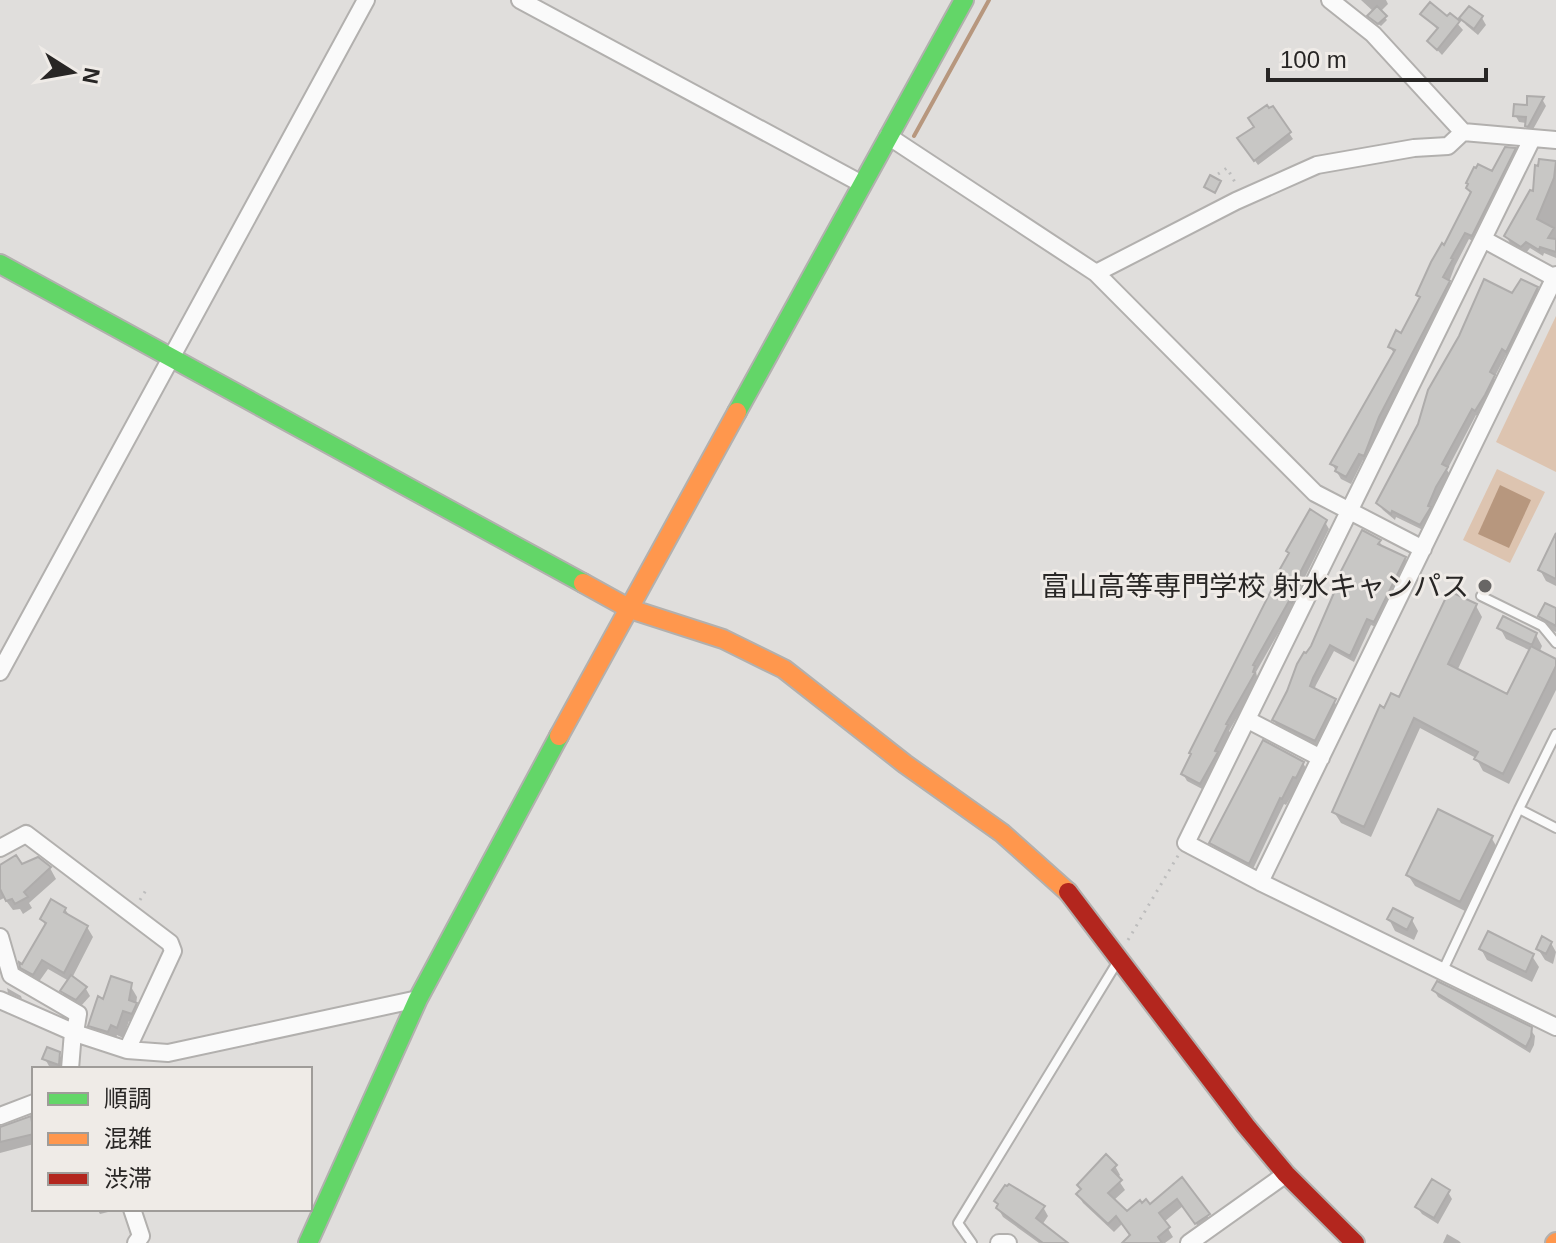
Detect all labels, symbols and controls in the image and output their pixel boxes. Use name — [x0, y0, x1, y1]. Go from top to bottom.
north arrow — [32, 32, 112, 112]
scale bar — [1268, 32, 1486, 82]
text: 100 m — [1280, 46, 1347, 73]
text: N — [77, 66, 105, 86]
place label: 富山高等専門学校 射水キャンパス — [1041, 571, 1469, 602]
marker: 富山高等専門学校 射水キャンパス — [1476, 577, 1494, 595]
legend — [32, 1067, 312, 1211]
text: 順調 — [104, 1085, 152, 1112]
text: 混雑 — [104, 1125, 152, 1152]
text: 渋滞 — [104, 1165, 152, 1192]

